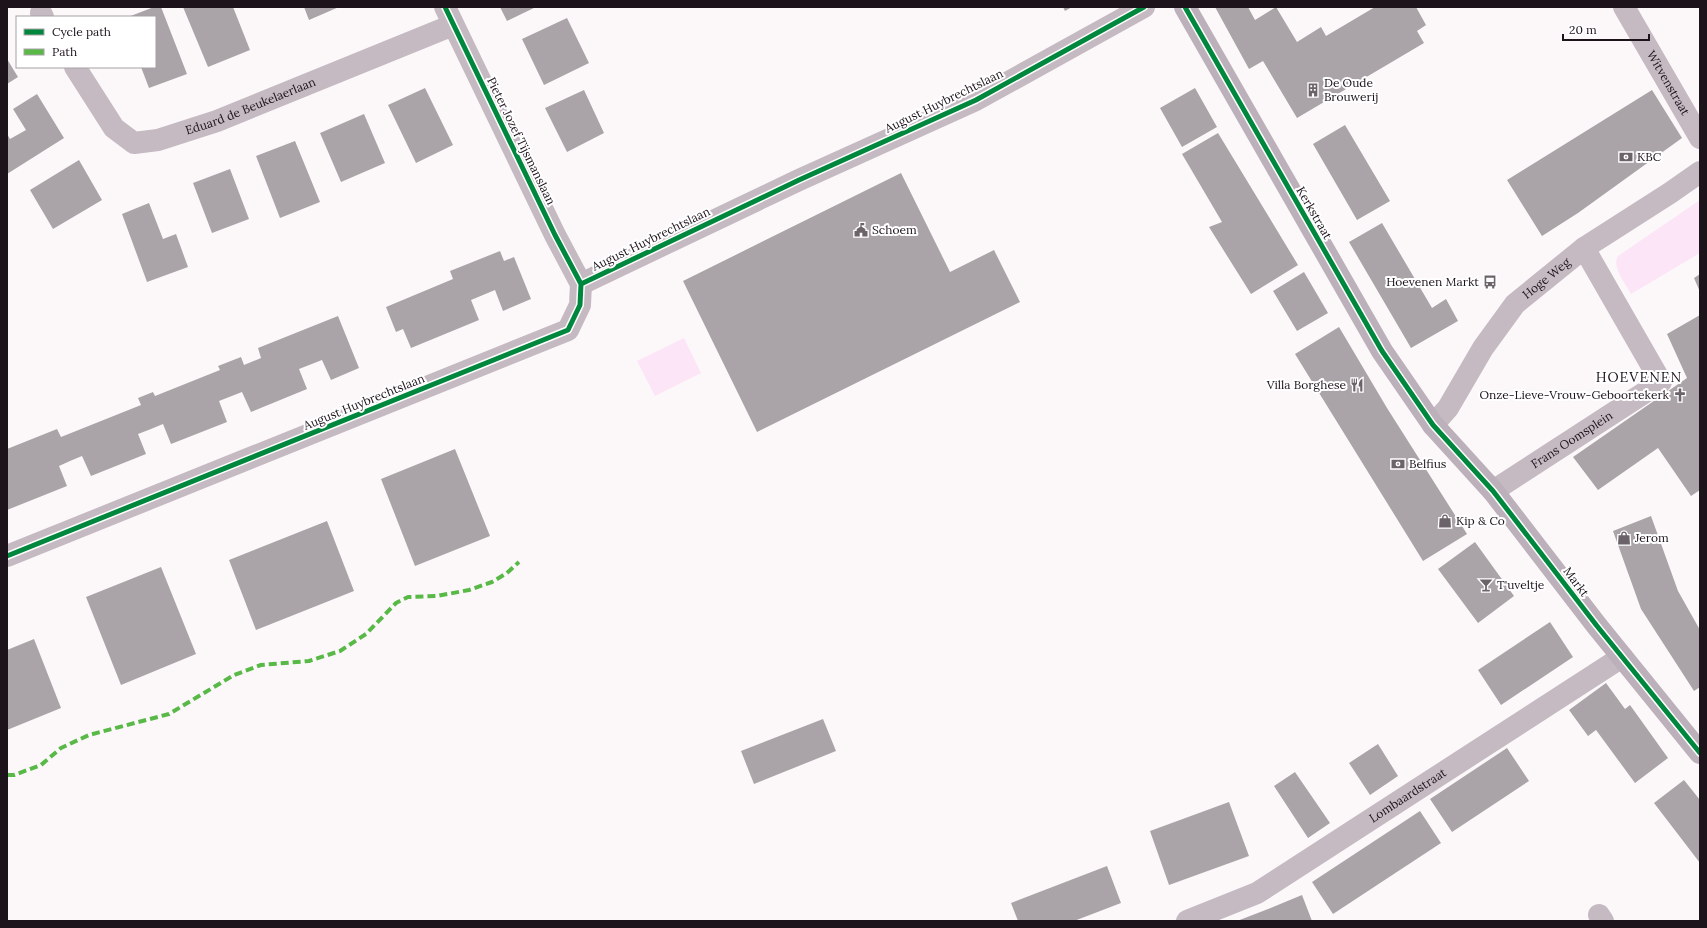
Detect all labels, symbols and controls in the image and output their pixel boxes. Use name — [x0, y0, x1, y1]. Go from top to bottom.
legend — [16, 16, 156, 68]
scale bar — [1563, 16, 1649, 42]
text: 20 m — [1569, 22, 1597, 37]
text: Cycle path — [52, 24, 111, 39]
text: Path — [52, 44, 77, 59]
street label: Witvenstraat — [1644, 48, 1693, 118]
street label: August Huybrechtslaan — [881, 65, 1005, 136]
street label: Eduard de Beukelaerlaan — [183, 74, 318, 138]
street label: Pieter Jozef Tijsmanslaan — [484, 74, 559, 207]
place label: De Oude Brouwerij — [1324, 75, 1378, 104]
building icon: De Oude Brouwerij — [1305, 82, 1321, 98]
bank icon: KBC — [1618, 149, 1634, 165]
place label: KBC — [1637, 149, 1662, 164]
street label: Kerkstraat — [1293, 184, 1336, 242]
street label: August Huybrechtslaan — [588, 203, 712, 274]
public building icon: Schoem — [853, 222, 869, 238]
place label: Schoem — [872, 222, 917, 237]
street label: Hoge Weg — [1519, 254, 1573, 302]
place label: Hoevenen Markt — [1386, 274, 1479, 289]
bus stop icon: Hoevenen Markt — [1482, 274, 1498, 290]
district label: HOEVENEN — [1596, 368, 1682, 386]
street label: August Huybrechtslaan — [300, 370, 427, 433]
place label: Villa Borghese — [1266, 377, 1346, 392]
restaurant icon: Villa Borghese — [1349, 377, 1365, 393]
place label: Onze-Lieve-Vrouw-Geboortekerk — [1479, 387, 1670, 402]
church icon: Onze-Lieve-Vrouw-Geboortekerk — [1672, 387, 1688, 403]
street label: Frans Oomsplein — [1528, 407, 1615, 471]
bank icon: Belfius — [1390, 456, 1406, 472]
place label: Belfius — [1409, 456, 1447, 471]
shop icon: Kip & Co — [1437, 513, 1453, 529]
place label: Kip & Co — [1456, 513, 1505, 528]
shop icon: Jerom — [1616, 530, 1632, 546]
place label: Jerom — [1634, 530, 1669, 545]
street label: Markt — [1560, 564, 1593, 600]
bar icon: T'uveltje — [1478, 577, 1494, 593]
place label: T'uveltje — [1497, 577, 1545, 592]
street label: Lombaardstraat — [1366, 764, 1449, 825]

